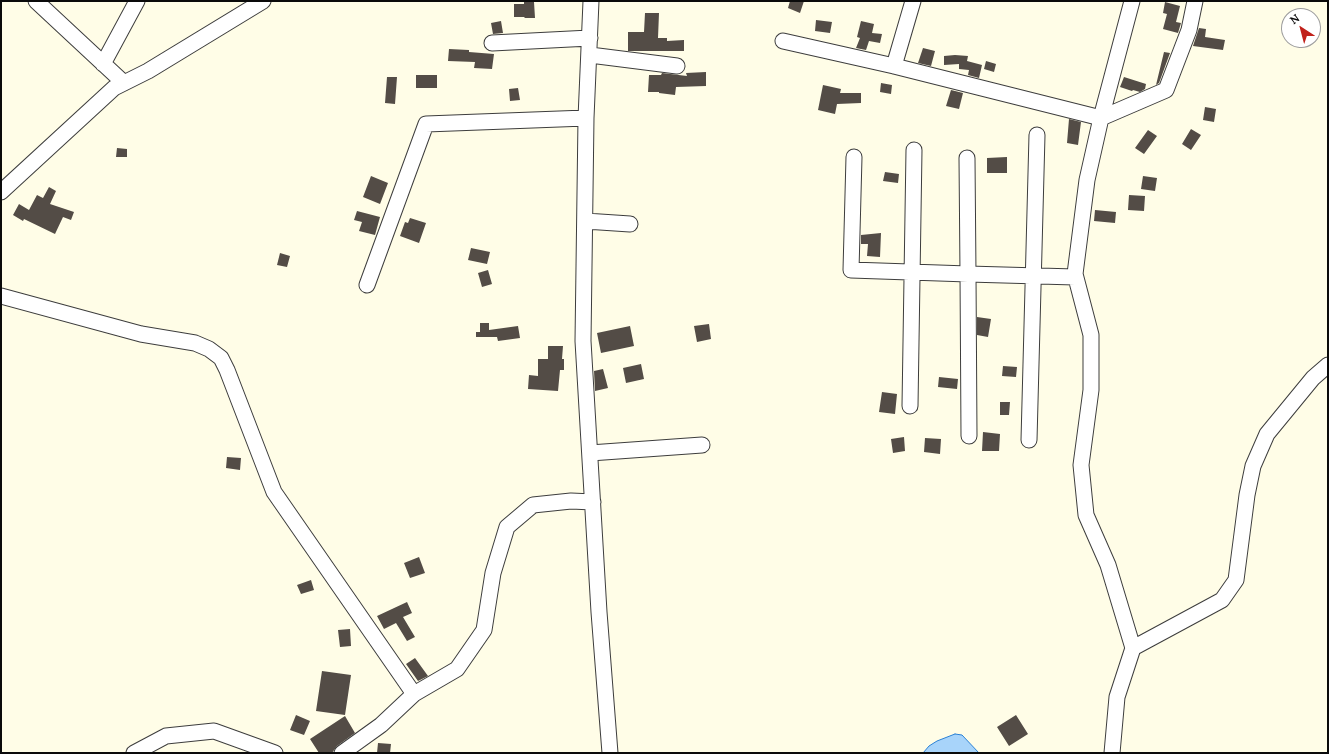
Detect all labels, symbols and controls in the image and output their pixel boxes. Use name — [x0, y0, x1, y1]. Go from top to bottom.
north arrow — [1281, 8, 1321, 48]
text: N — [1287, 11, 1302, 27]

